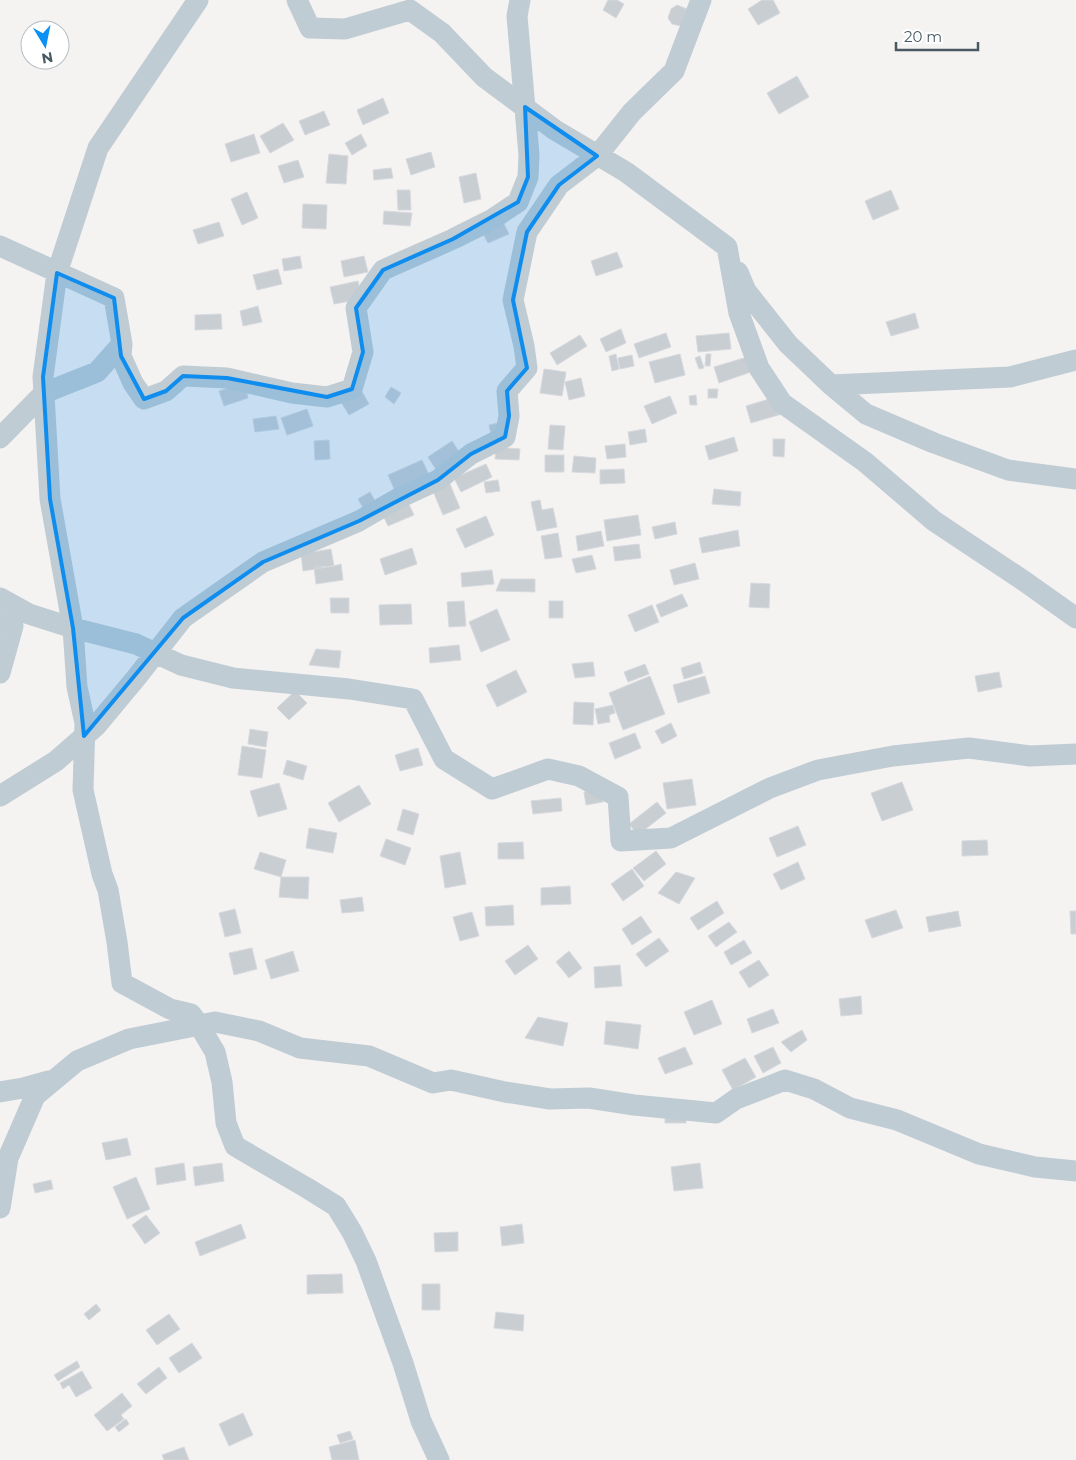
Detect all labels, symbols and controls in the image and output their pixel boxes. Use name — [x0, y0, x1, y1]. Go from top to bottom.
north arrow — [20, 20, 70, 70]
scale bar — [896, 20, 978, 52]
text: 20 m — [904, 27, 942, 46]
text: N — [40, 48, 54, 68]

